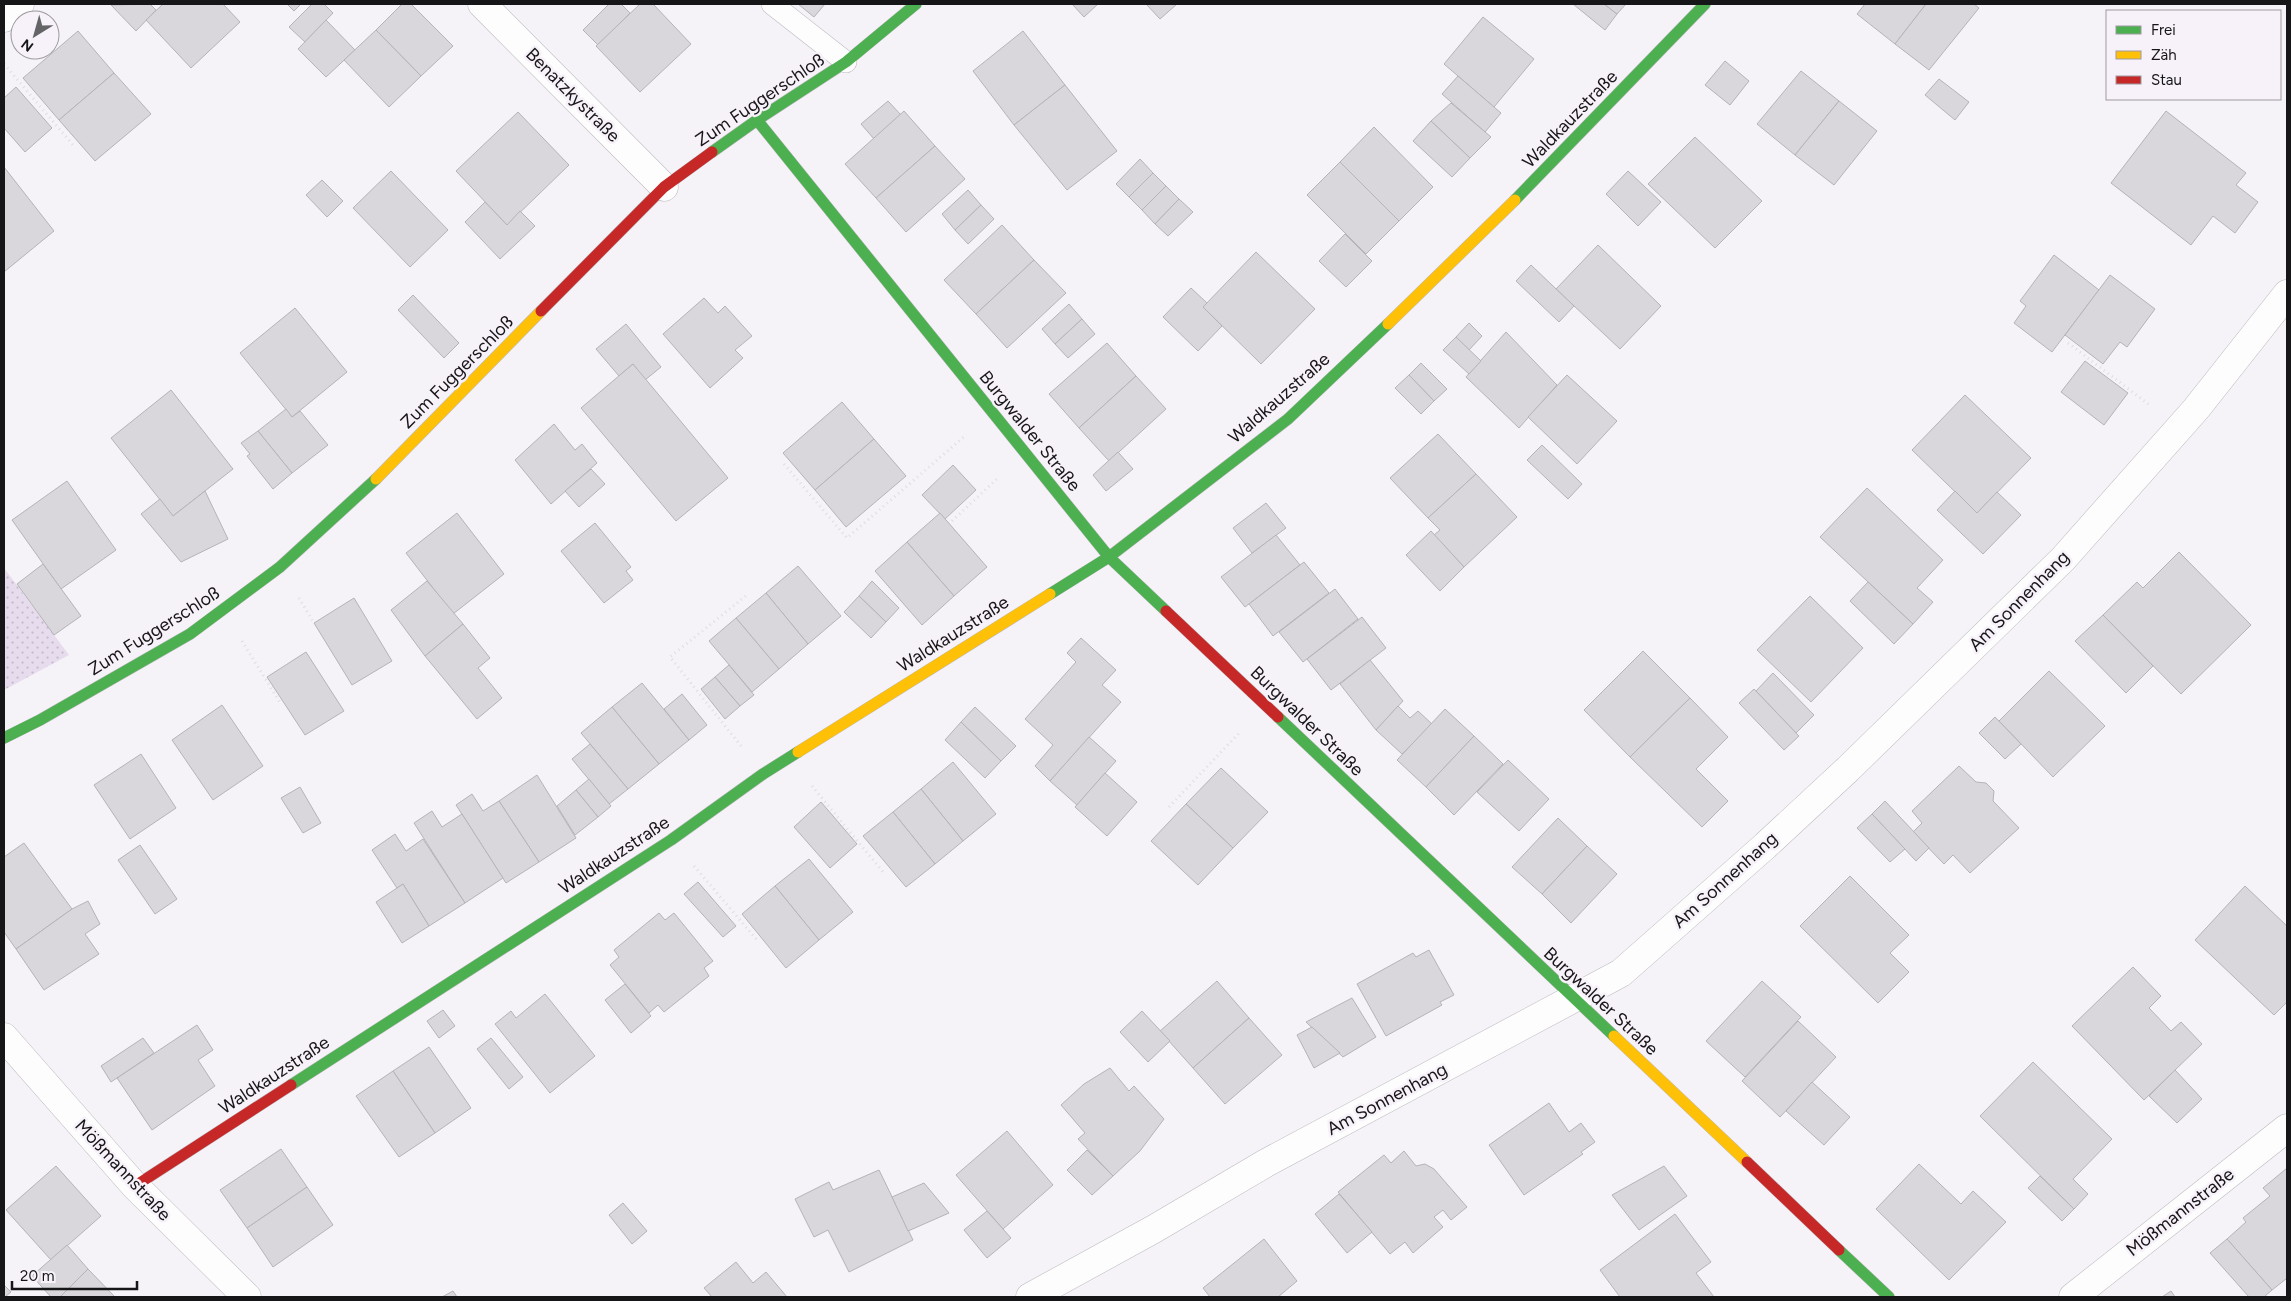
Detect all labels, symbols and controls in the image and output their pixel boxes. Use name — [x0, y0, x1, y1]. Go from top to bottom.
north arrow — [10, 10, 60, 60]
legend — [2106, 10, 2281, 100]
text: Frei — [2151, 21, 2176, 39]
text: N — [18, 35, 37, 55]
street label: Benatzkystraße — [521, 43, 625, 147]
text: Zäh — [2151, 46, 2177, 64]
street label: Zum Fuggerschloß — [691, 49, 829, 151]
street label: Waldkauzstraße — [1518, 65, 1622, 172]
text: Stau — [2151, 71, 2182, 89]
street label: Zum Fuggerschloß — [396, 311, 518, 433]
street label: Waldkauzstraße — [1224, 348, 1334, 448]
street label: Burgwalder Straße — [975, 366, 1085, 496]
street label: Am Sonnenhang — [1964, 546, 2074, 656]
street label: Zum Fuggerschloß — [84, 582, 224, 680]
street label: Waldkauzstraße — [893, 591, 1013, 677]
street label: Burgwalder Straße — [1246, 661, 1368, 781]
street label: Waldkauzstraße — [555, 811, 673, 899]
street label: Am Sonnenhang — [1668, 827, 1782, 933]
street label: Burgwalder Straße — [1539, 942, 1663, 1060]
street label: Waldkauzstraße — [215, 1031, 333, 1119]
street label: Am Sonnenhang — [1323, 1058, 1451, 1140]
street label: Mößmannstraße — [70, 1115, 176, 1225]
street label: Mößmannstraße — [2122, 1163, 2238, 1261]
scale bar — [12, 1258, 138, 1290]
text: 20 m — [20, 1267, 54, 1285]

